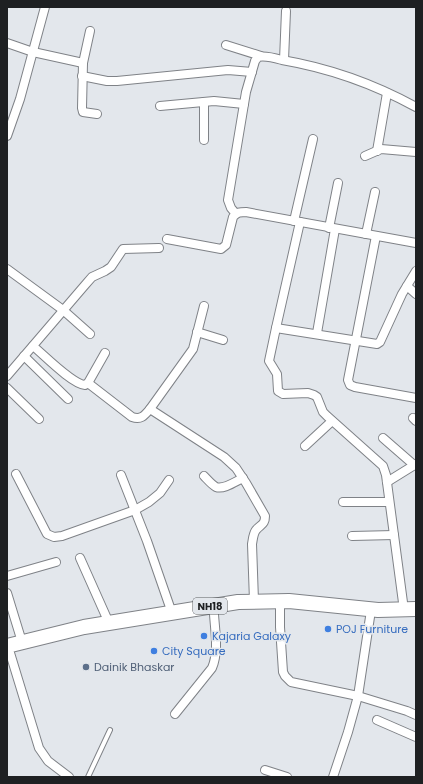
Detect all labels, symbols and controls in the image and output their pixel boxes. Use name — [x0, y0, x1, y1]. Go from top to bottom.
road number: NH18 — [193, 598, 227, 614]
place label: POJ Furniture — [336, 621, 408, 637]
marker: POJ Furniture — [323, 624, 333, 634]
place label: Kajaria Galaxy — [212, 628, 292, 644]
marker: Kajaria Galaxy — [199, 631, 209, 641]
place label: City Square — [162, 643, 226, 659]
marker: City Square — [149, 646, 159, 656]
place label: Dainik Bhaskar — [94, 659, 174, 675]
marker: Dainik Bhaskar — [81, 662, 91, 672]

